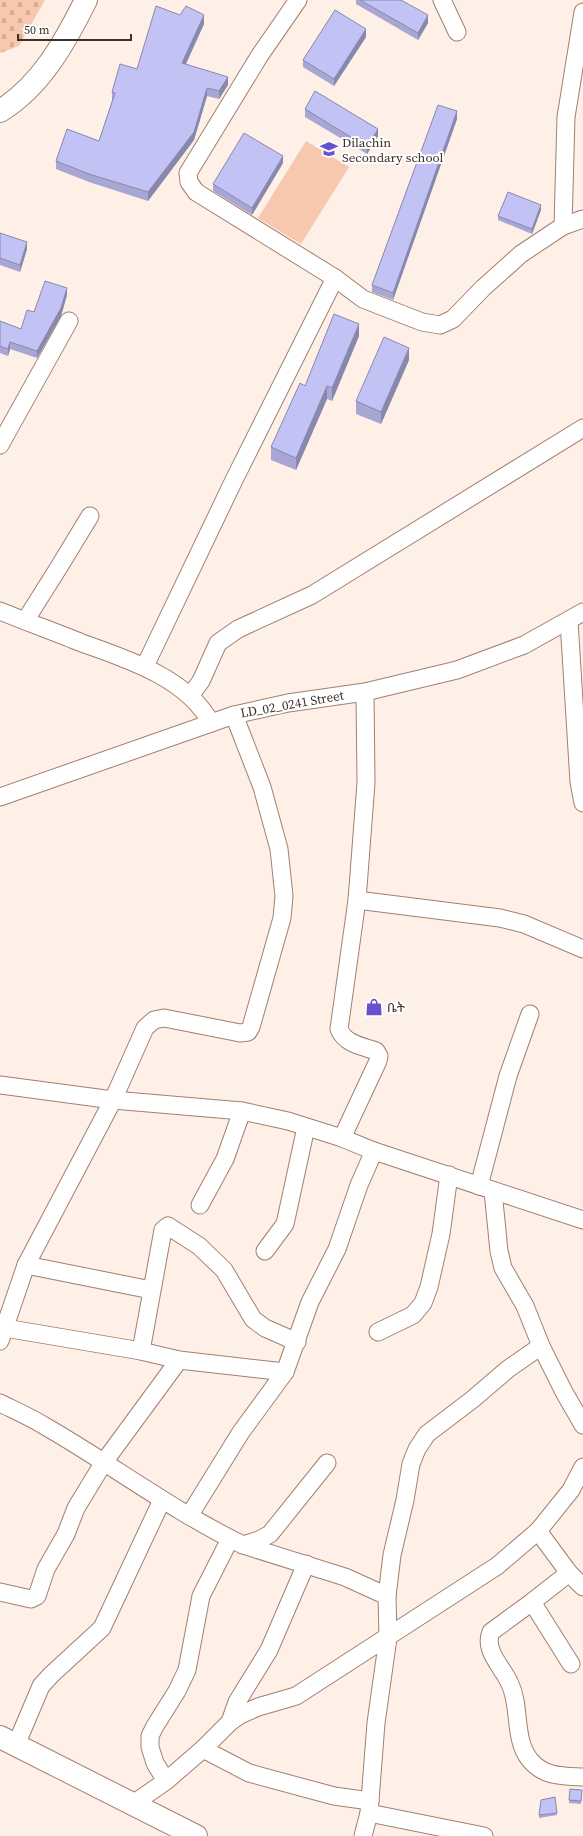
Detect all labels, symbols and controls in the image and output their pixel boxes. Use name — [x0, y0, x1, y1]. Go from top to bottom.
scale bar — [18, 16, 131, 42]
text: 50 m — [24, 22, 50, 38]
place label: Dilachin Secondary school — [342, 134, 444, 166]
school or university icon: Dilachin Secondary school — [319, 139, 339, 159]
street label: LD_02_0241 Street — [239, 686, 346, 721]
shop icon: ቤት — [364, 997, 384, 1017]
place label: ቤት — [387, 999, 405, 1016]

